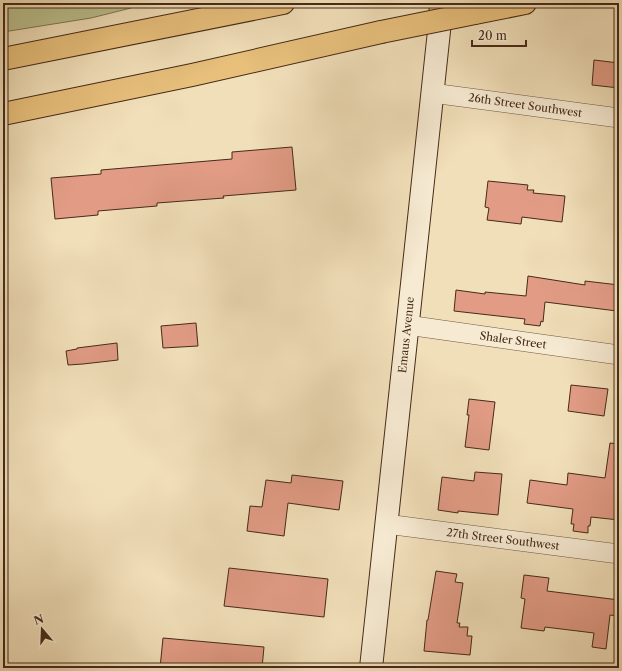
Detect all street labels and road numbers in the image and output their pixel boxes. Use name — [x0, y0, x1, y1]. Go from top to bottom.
street label: 26th Street Southwest — [467, 90, 583, 120]
street label: Emaus Avenue — [395, 296, 417, 374]
street label: Shaler Street — [479, 328, 547, 352]
street label: 27th Street Southwest — [446, 525, 560, 553]

